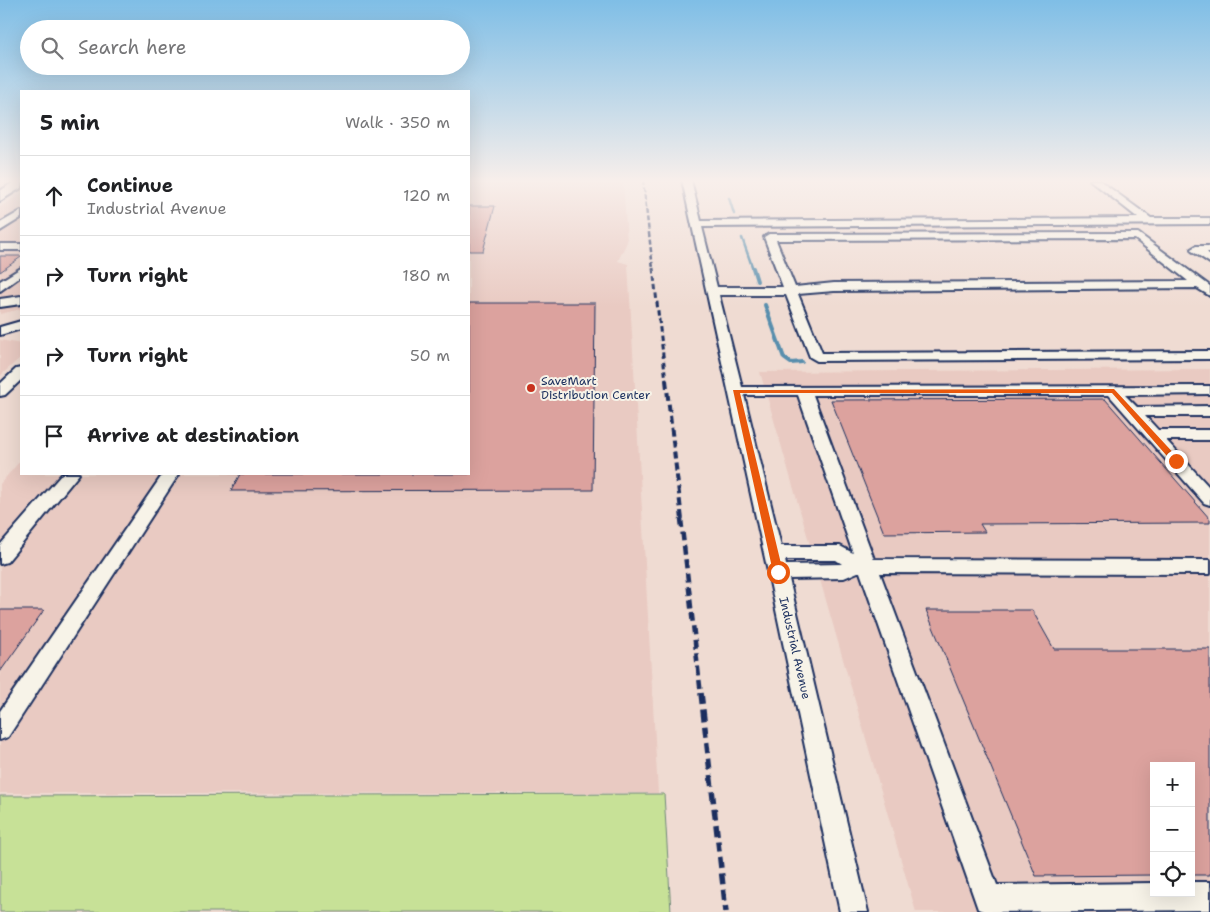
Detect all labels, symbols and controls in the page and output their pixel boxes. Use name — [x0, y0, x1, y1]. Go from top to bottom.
search box — [20, 20, 470, 75]
icon: search — [38, 34, 66, 62]
text: Search here — [78, 35, 187, 60]
text: 5 min — [40, 109, 100, 137]
text: Walk · 350 m — [345, 112, 450, 133]
text: Continue — [87, 173, 173, 198]
icon: ahead — [40, 182, 68, 210]
text: 120 m — [403, 185, 450, 206]
text: Industrial Avenue — [87, 198, 226, 219]
icon: right — [40, 262, 68, 290]
text: Turn right — [87, 263, 188, 288]
text: 180 m — [402, 265, 450, 286]
icon: right — [40, 342, 68, 370]
text: Turn right — [87, 343, 188, 368]
text: 50 m — [410, 345, 450, 366]
place label: SaveMart Distribution Center — [541, 373, 651, 403]
marker: SaveMart Distribution Center — [525, 382, 537, 394]
icon: arrive — [40, 422, 68, 450]
text: Arrive at destination — [87, 423, 299, 448]
route end — [1165, 450, 1188, 473]
route start — [767, 561, 790, 584]
street label: Industrial Avenue — [775, 595, 815, 701]
map controls — [1150, 762, 1195, 897]
button: + — [1150, 762, 1195, 807]
button: − — [1150, 807, 1195, 852]
button: locate — [1150, 852, 1195, 897]

